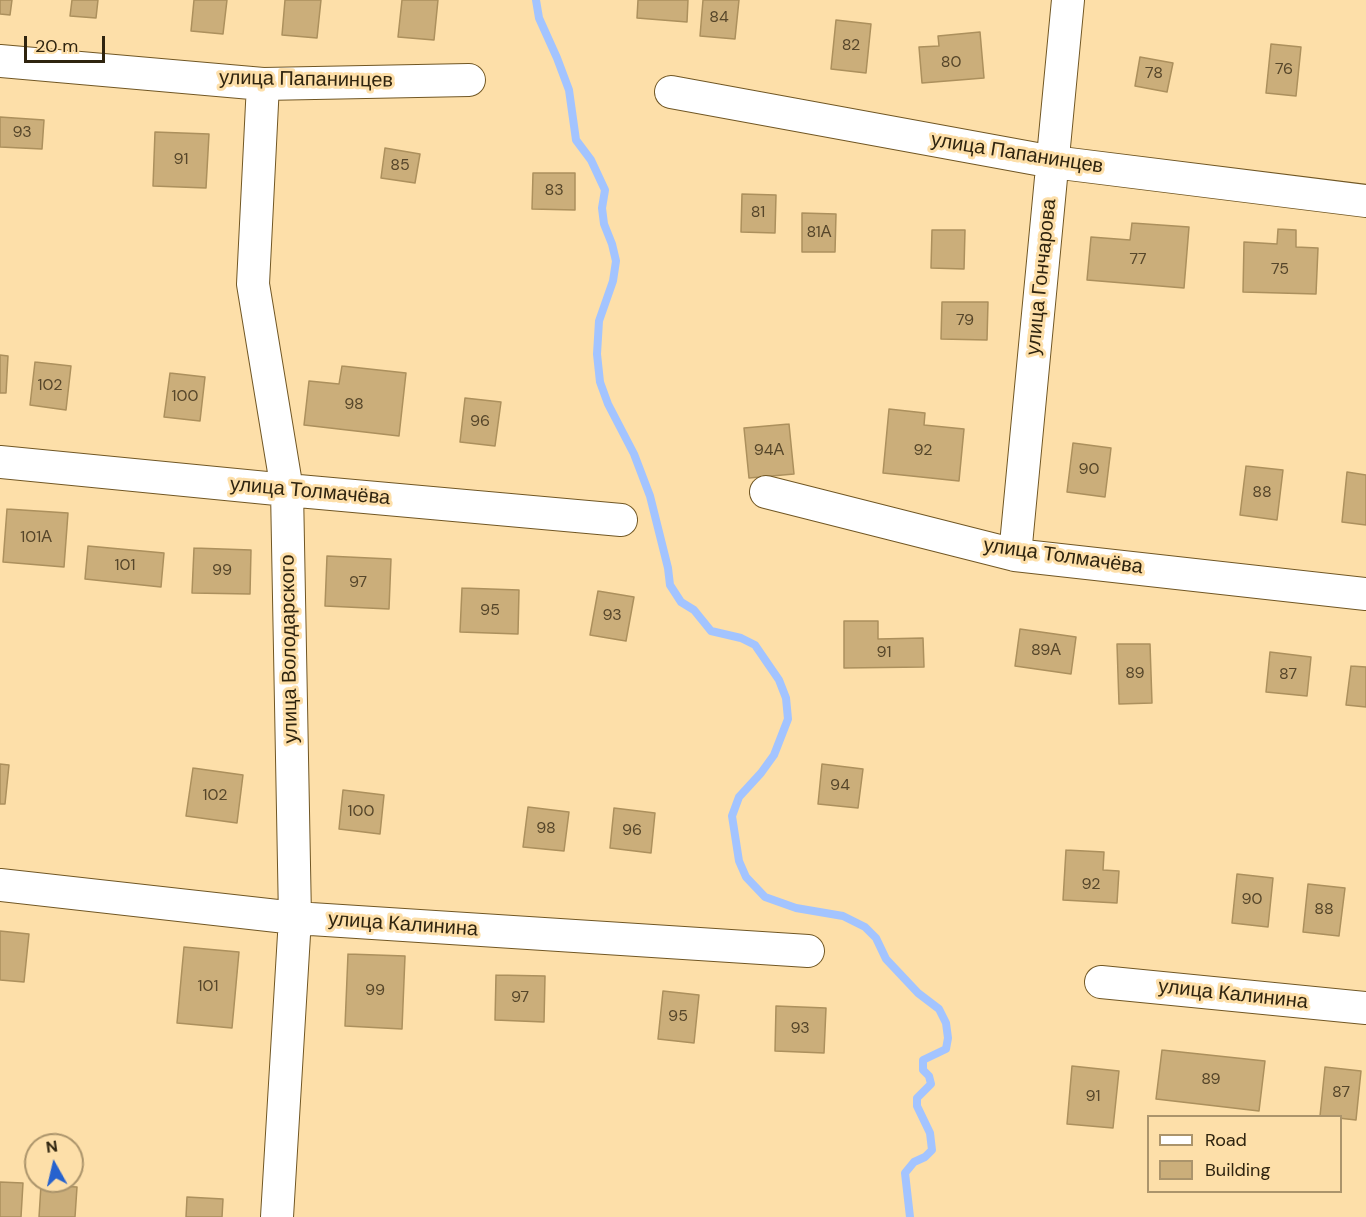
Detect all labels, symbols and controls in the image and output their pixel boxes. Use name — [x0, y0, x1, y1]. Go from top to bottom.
house number: 84 — [709, 8, 729, 28]
scale bar — [27, 24, 108, 62]
text: 20 m — [35, 34, 78, 58]
house number: 82 — [842, 36, 860, 56]
house number: 80 — [941, 53, 961, 73]
house number: 76 — [1275, 60, 1293, 80]
house number: 78 — [1145, 64, 1163, 84]
street label: улица Папанинцев — [219, 66, 393, 94]
house number: 93 — [12, 123, 32, 143]
street label: улица Папанинцев — [929, 129, 1105, 179]
house number: 91 — [174, 150, 188, 170]
house number: 85 — [390, 156, 410, 176]
house number: 83 — [544, 181, 564, 201]
street label: улица Гончарова — [1022, 198, 1062, 356]
house number: 81 — [751, 203, 765, 223]
house number: 81А — [806, 223, 832, 243]
house number: 77 — [1129, 250, 1147, 270]
house number: 75 — [1271, 260, 1289, 280]
house number: 79 — [956, 311, 974, 331]
house number: 102 — [38, 376, 62, 396]
house number: 100 — [172, 387, 198, 407]
house number: 98 — [344, 395, 364, 415]
house number: 96 — [470, 412, 490, 432]
house number: 94А — [754, 441, 784, 461]
house number: 92 — [914, 441, 932, 461]
house number: 90 — [1079, 460, 1099, 480]
street label: улица Толмачёва — [229, 473, 391, 511]
house number: 88 — [1252, 483, 1272, 503]
house number: 101А — [20, 528, 52, 548]
street label: улица Толмачёва — [982, 534, 1144, 580]
street label: улица Володарского — [276, 554, 304, 744]
house number: 101 — [115, 556, 135, 576]
house number: 99 — [212, 561, 232, 581]
house number: 97 — [349, 573, 367, 593]
house number: 95 — [480, 601, 500, 621]
house number: 93 — [602, 606, 622, 626]
house number: 89А — [1031, 641, 1061, 661]
house number: 91 — [877, 643, 891, 663]
house number: 89 — [1125, 664, 1145, 684]
house number: 87 — [1279, 665, 1297, 685]
house number: 94 — [830, 776, 850, 796]
house number: 102 — [203, 786, 227, 806]
house number: 100 — [348, 802, 374, 822]
house number: 98 — [536, 819, 556, 839]
house number: 96 — [622, 821, 642, 841]
house number: 92 — [1082, 875, 1100, 895]
house number: 90 — [1242, 890, 1262, 910]
house number: 88 — [1314, 900, 1334, 920]
street label: улица Калинина — [327, 908, 479, 942]
street label: улица Калинина — [1157, 975, 1309, 1015]
house number: 101 — [198, 977, 218, 997]
house number: 99 — [365, 981, 385, 1001]
house number: 97 — [511, 988, 529, 1008]
house number: 95 — [668, 1007, 688, 1027]
house number: 93 — [790, 1019, 810, 1039]
house number: 89 — [1201, 1070, 1221, 1090]
house number: 87 — [1332, 1083, 1350, 1103]
house number: 91 — [1086, 1087, 1100, 1107]
legend — [1147, 1115, 1342, 1193]
text: Road — [1205, 1128, 1247, 1152]
north arrow — [24, 1133, 84, 1193]
text: N — [44, 1135, 59, 1158]
text: Building — [1205, 1158, 1270, 1182]

